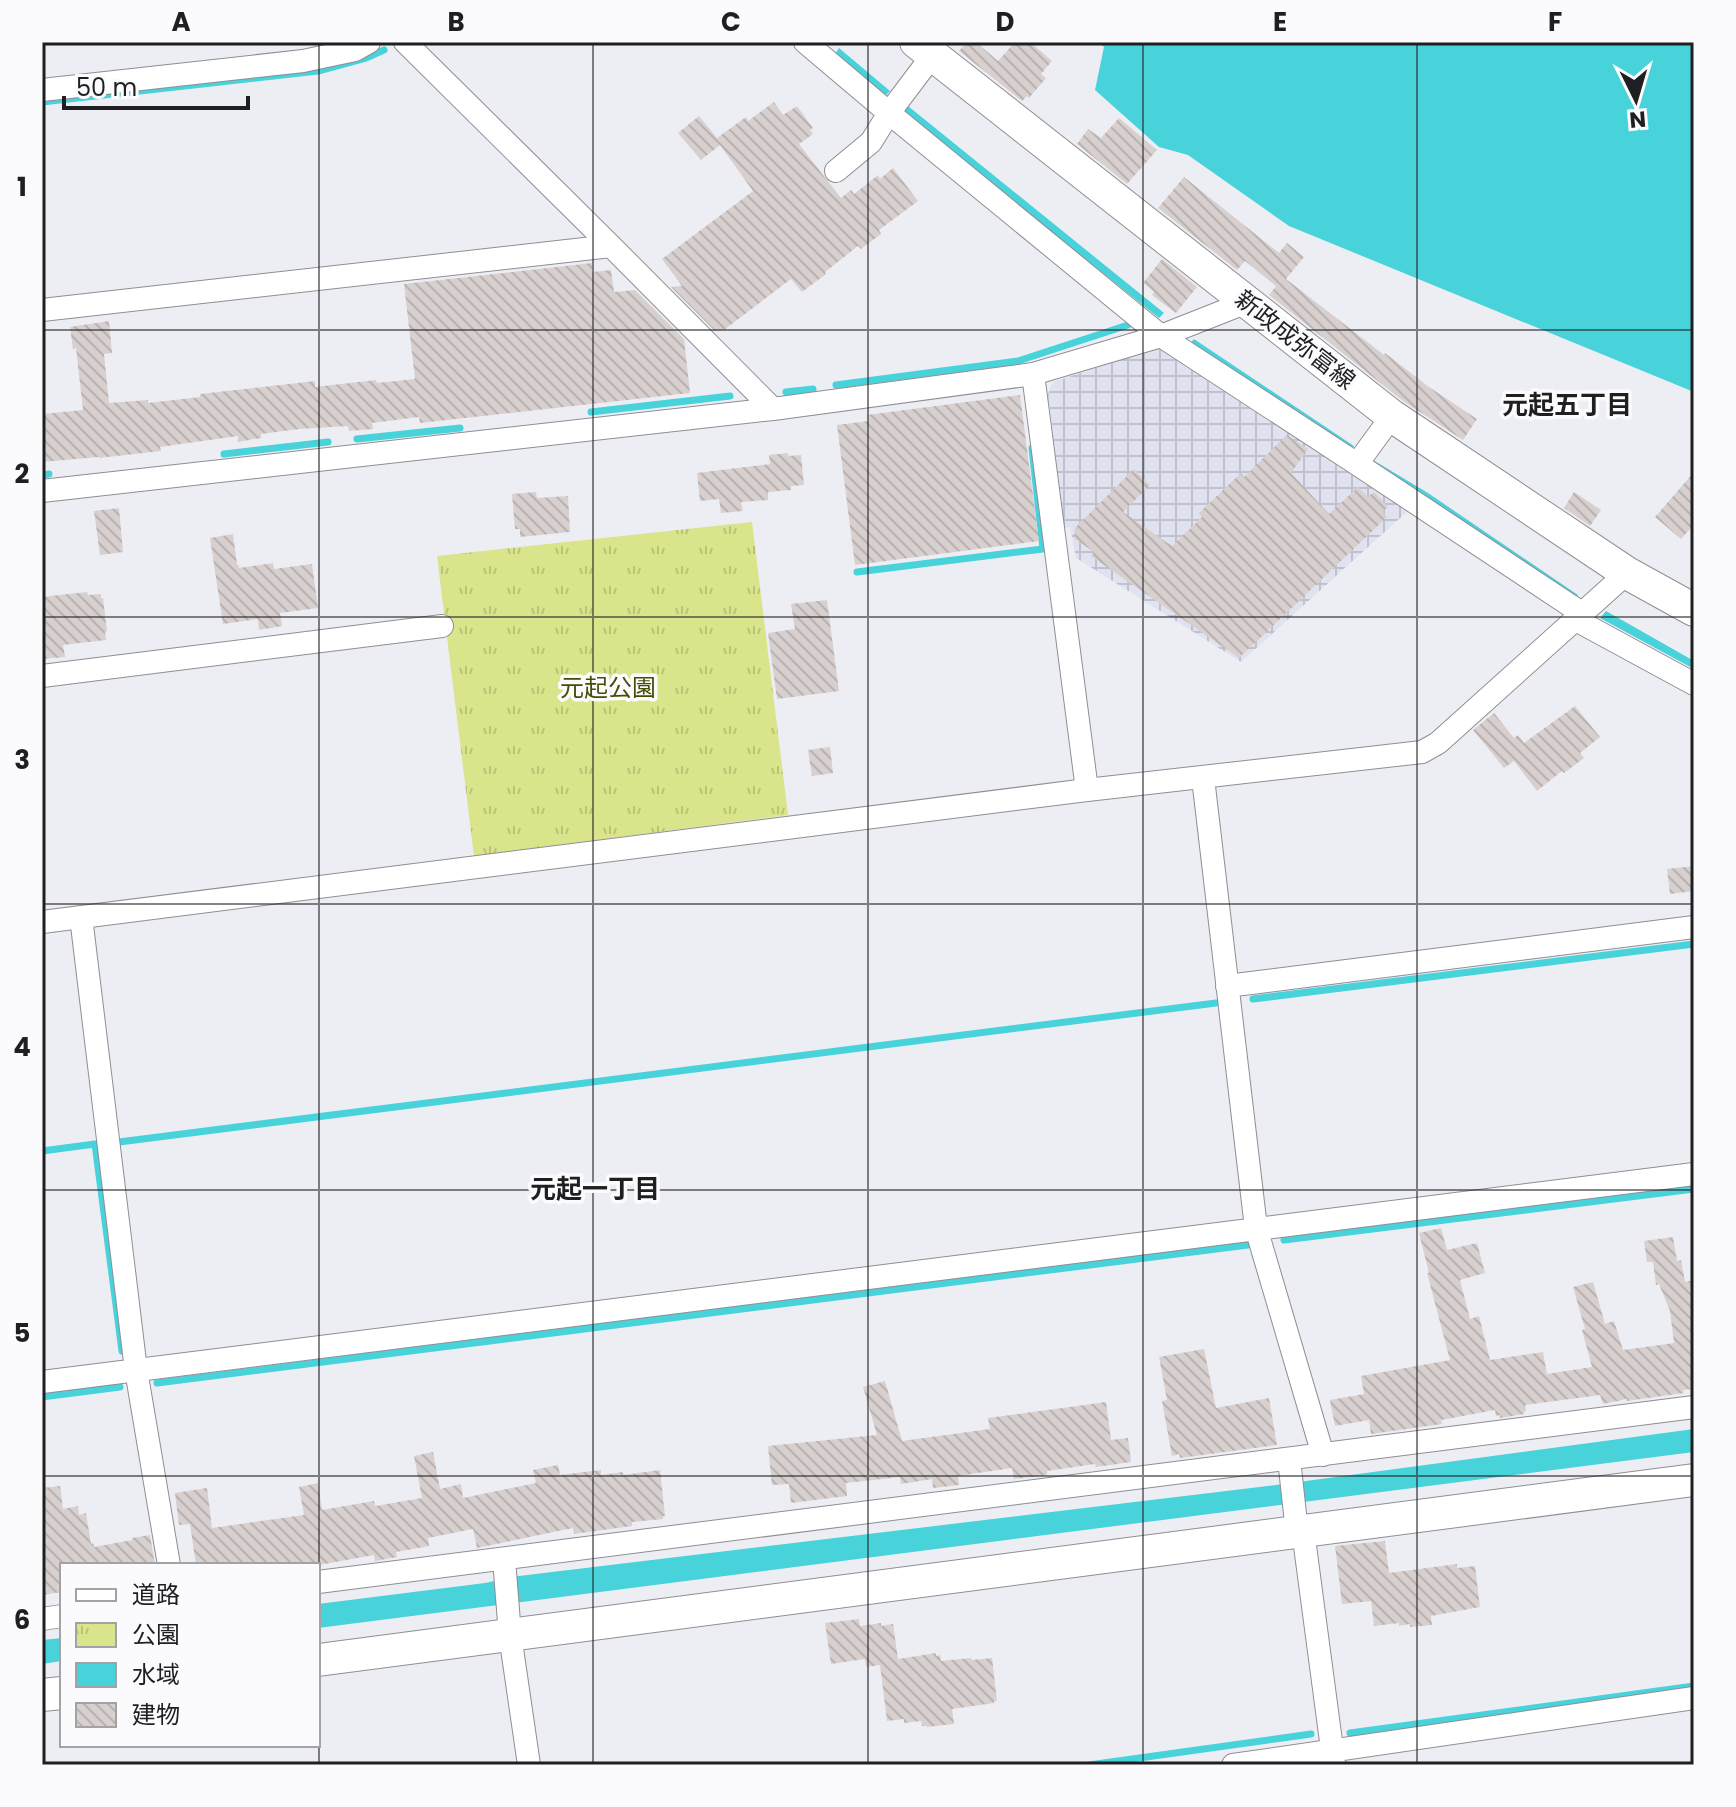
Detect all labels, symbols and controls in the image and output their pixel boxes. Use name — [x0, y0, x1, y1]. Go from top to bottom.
text: A — [171, 4, 191, 40]
text: B — [447, 4, 465, 40]
text: C — [721, 4, 741, 40]
text: D — [996, 4, 1015, 40]
text: E — [1273, 4, 1287, 40]
text: F — [1548, 4, 1562, 40]
scale bar — [64, 60, 248, 110]
north arrow — [1596, 60, 1676, 140]
text: 50 m — [76, 71, 137, 104]
text: N — [1628, 103, 1647, 136]
text: 1 — [17, 169, 27, 205]
street label: 新政成弥富線 — [1228, 282, 1362, 397]
district label: 元起五丁目 — [1502, 387, 1632, 423]
text: 2 — [15, 456, 30, 492]
park label: 元起公園 — [560, 671, 656, 704]
text: 3 — [14, 742, 30, 778]
text: 4 — [13, 1029, 31, 1065]
district label: 元起一丁目 — [530, 1171, 660, 1207]
text: 5 — [14, 1315, 30, 1351]
legend — [60, 1563, 320, 1747]
text: 道路 — [132, 1578, 180, 1611]
text: 6 — [14, 1602, 30, 1638]
text: 公園 — [132, 1618, 180, 1651]
text: 水域 — [132, 1658, 180, 1691]
text: 建物 — [132, 1698, 180, 1731]

